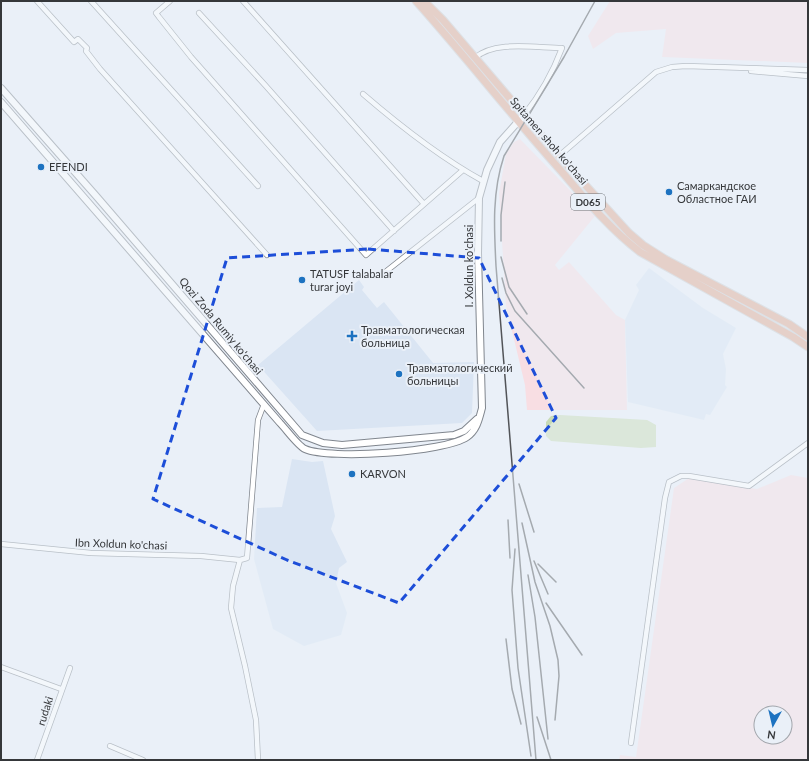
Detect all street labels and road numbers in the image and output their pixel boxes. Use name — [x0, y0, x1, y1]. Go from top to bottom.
street label: Spitamen shoh ko'chasi — [508, 94, 591, 187]
road number: D065 — [571, 194, 605, 210]
street label: I. Xoldun ko'chasi — [462, 224, 475, 307]
street label: Qozi Zoda Rumiy ko'chasi — [177, 275, 266, 377]
street label: Ibn Xoldun ko'chasi — [75, 535, 168, 552]
street label: rudaki — [34, 694, 55, 727]

